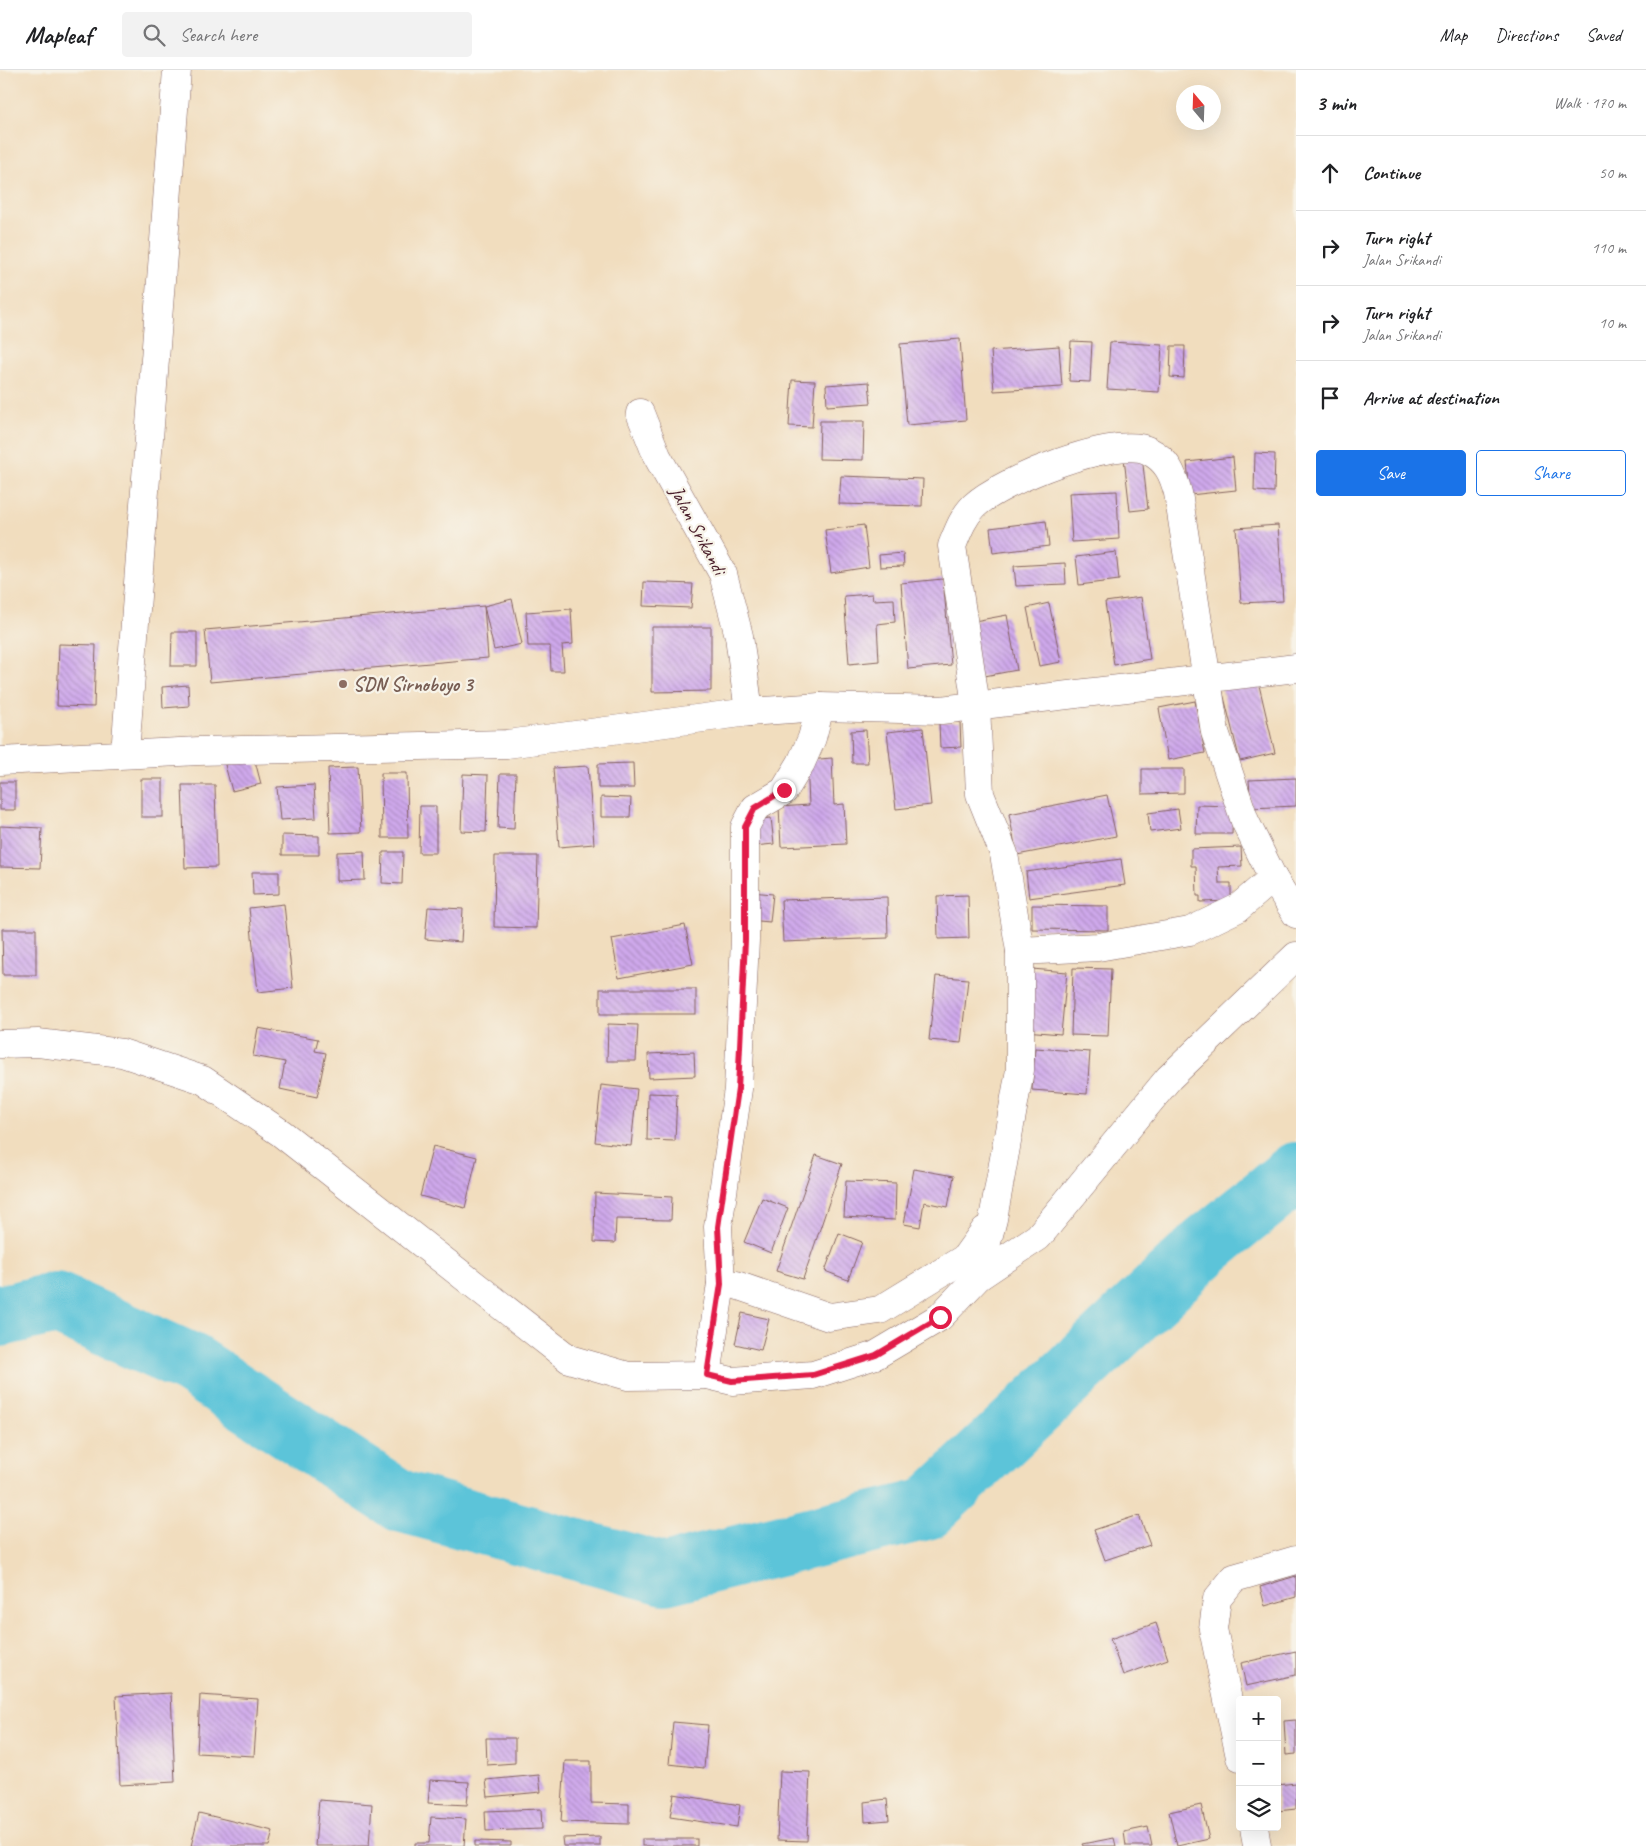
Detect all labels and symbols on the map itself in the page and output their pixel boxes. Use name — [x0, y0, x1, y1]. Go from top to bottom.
north arrow — [1176, 85, 1221, 130]
street label: Jalan Srikandi — [664, 480, 733, 581]
place label: SDN Sirnoboyo 3 — [353, 672, 475, 697]
marker: SDN Sirnoboyo 3 — [337, 678, 349, 690]
route end — [773, 779, 796, 802]
route start — [929, 1306, 952, 1329]

